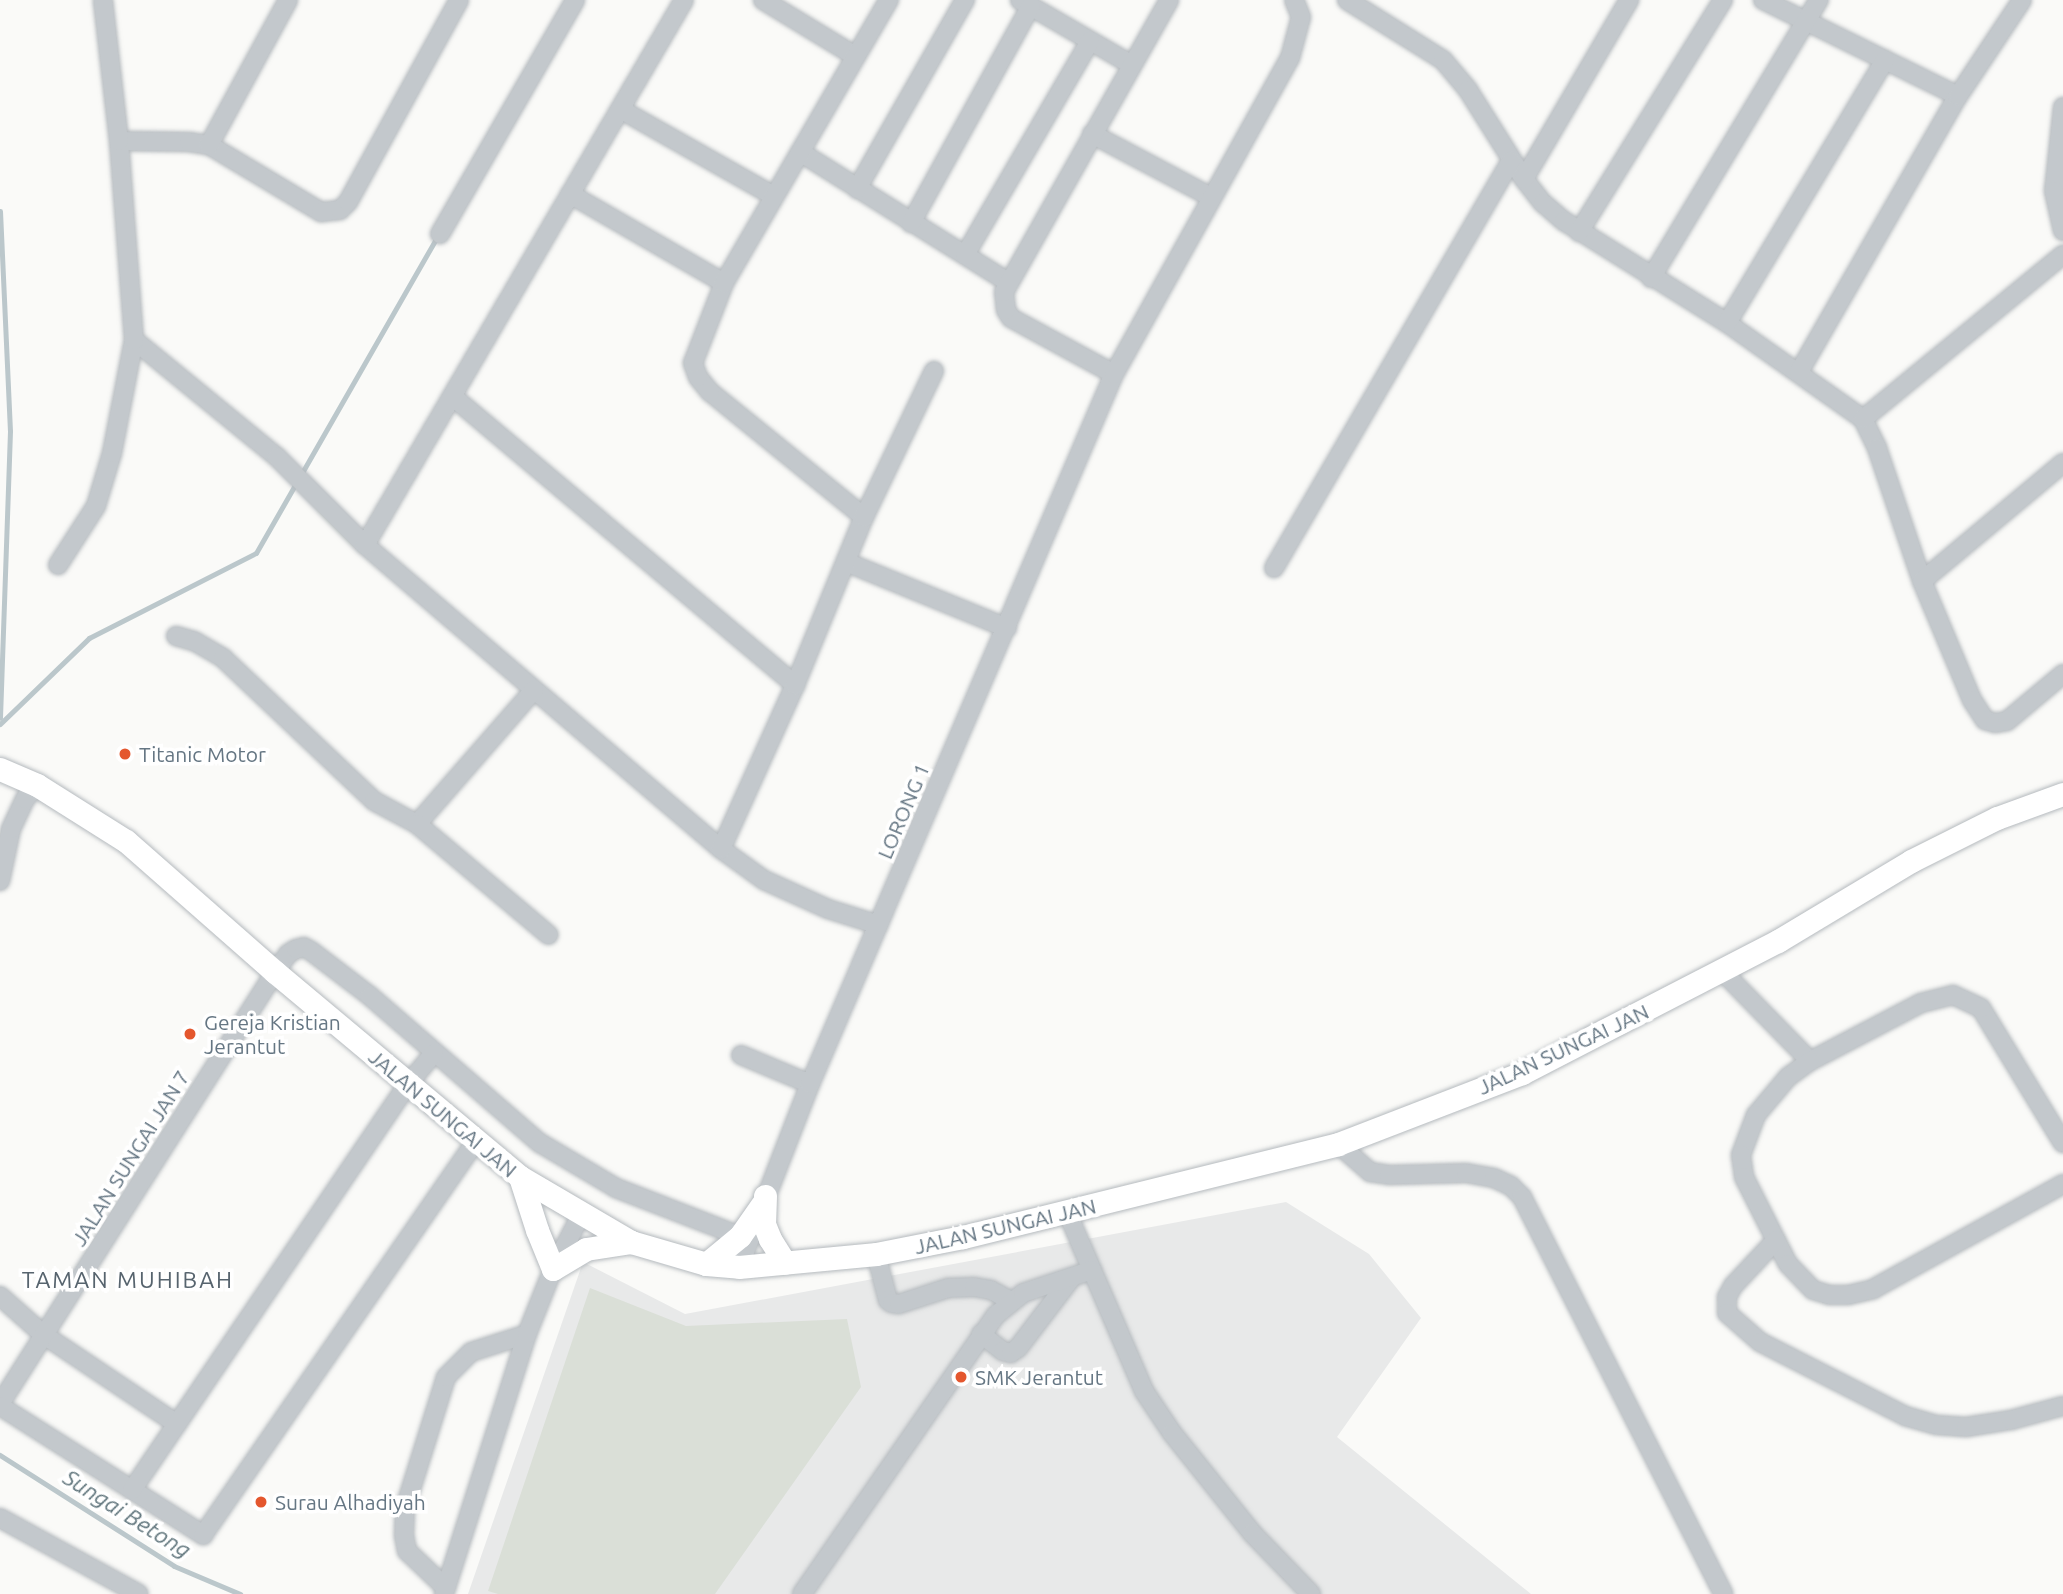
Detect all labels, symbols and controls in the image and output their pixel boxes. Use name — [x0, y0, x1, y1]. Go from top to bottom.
place label: Titanic Motor — [139, 741, 266, 767]
marker: Titanic Motor — [117, 746, 133, 762]
street label: LORONG 1 — [872, 759, 934, 863]
street label: JALAN SUNGAI JAN — [1474, 998, 1652, 1100]
place label: Gereja Kristian Jerantut — [204, 1009, 341, 1059]
marker: Gereja Kristian Jerantut — [182, 1026, 198, 1042]
street label: JALAN SUNGAI JAN — [364, 1044, 522, 1182]
street label: JALAN SUNGAI JAN 7 — [66, 1066, 194, 1250]
street label: JALAN SUNGAI JAN — [912, 1193, 1098, 1259]
district label: TAMAN MUHIBAH — [23, 1266, 233, 1294]
place label: SMK Jerantut — [975, 1364, 1103, 1390]
marker: SMK Jerantut — [953, 1369, 969, 1385]
water label: Sungai Betong — [58, 1464, 196, 1564]
place label: Surau Alhadiyah — [275, 1489, 426, 1515]
marker: Surau Alhadiyah — [253, 1494, 269, 1510]

